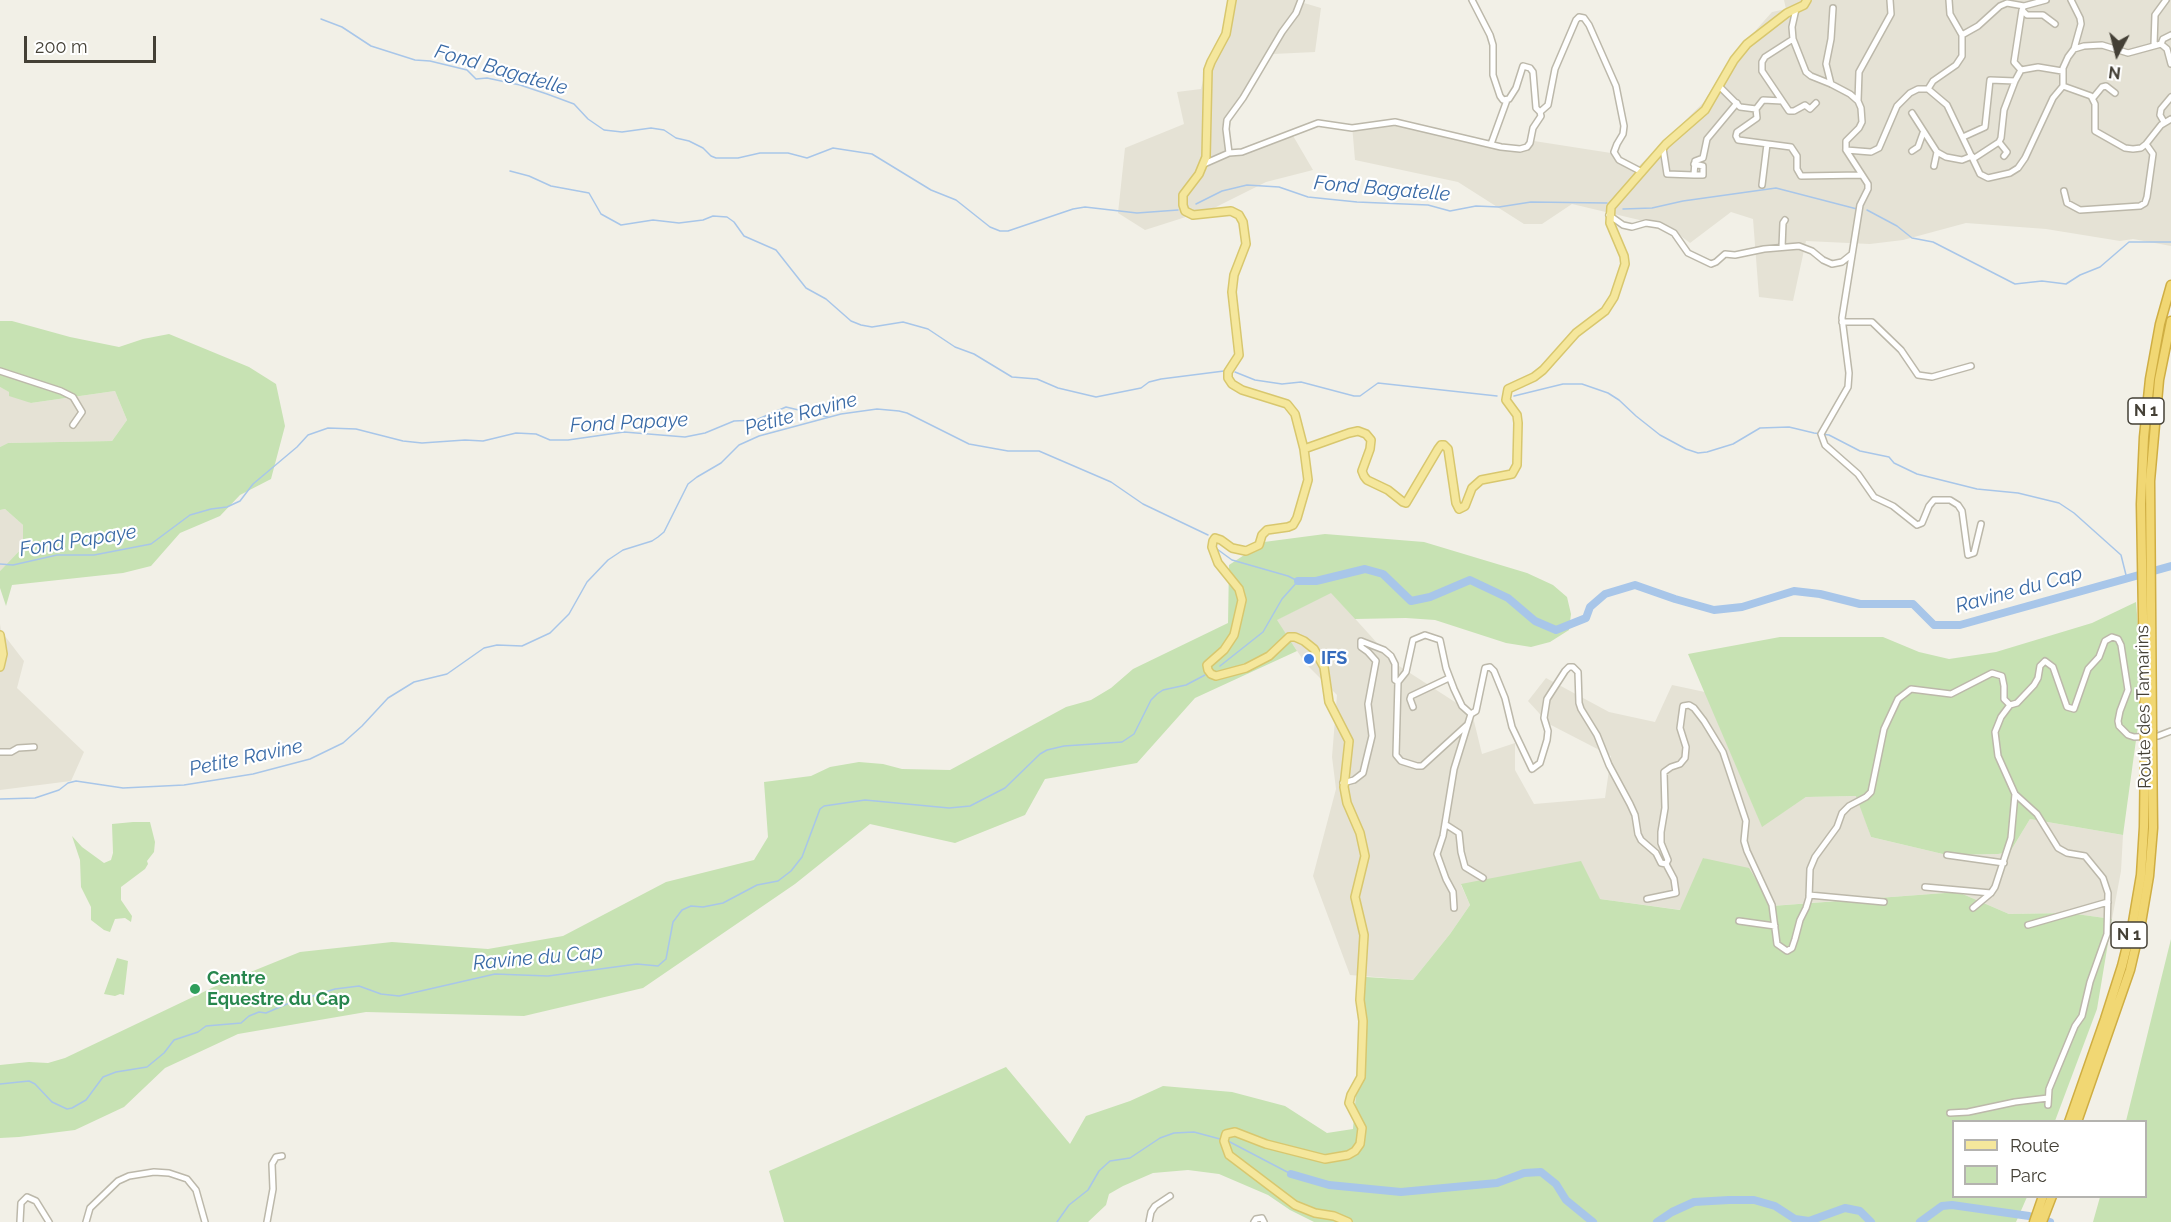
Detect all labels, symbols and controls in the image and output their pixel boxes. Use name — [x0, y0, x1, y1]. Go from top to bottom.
scale bar — [27, 24, 159, 62]
north arrow — [2087, 24, 2147, 84]
text: 200 m — [35, 36, 88, 57]
water label: Fond Bagatelle — [432, 40, 570, 100]
text: N — [2108, 62, 2122, 83]
water label: Fond Bagatelle — [1313, 171, 1451, 207]
water label: Petite Ravine — [742, 387, 860, 441]
road number: N 1 — [2128, 398, 2164, 424]
water label: Fond Papaye — [569, 408, 689, 438]
water label: Fond Papaye — [18, 520, 138, 562]
water label: Ravine du Cap — [1953, 562, 2085, 618]
street label: Route des Tamarins — [2132, 625, 2156, 789]
place label: IFS — [1321, 648, 1347, 670]
marker: IFS — [1302, 652, 1316, 666]
water label: Petite Ravine — [187, 734, 305, 782]
road number: N 1 — [2111, 922, 2147, 948]
water label: Ravine du Cap — [472, 940, 604, 976]
place label: Centre Equestre du Cap — [207, 968, 350, 1010]
marker: Centre Equestre du Cap — [188, 982, 202, 996]
legend — [1952, 1120, 2147, 1198]
text: Route — [2010, 1135, 2059, 1156]
text: Parc — [2010, 1165, 2047, 1186]

